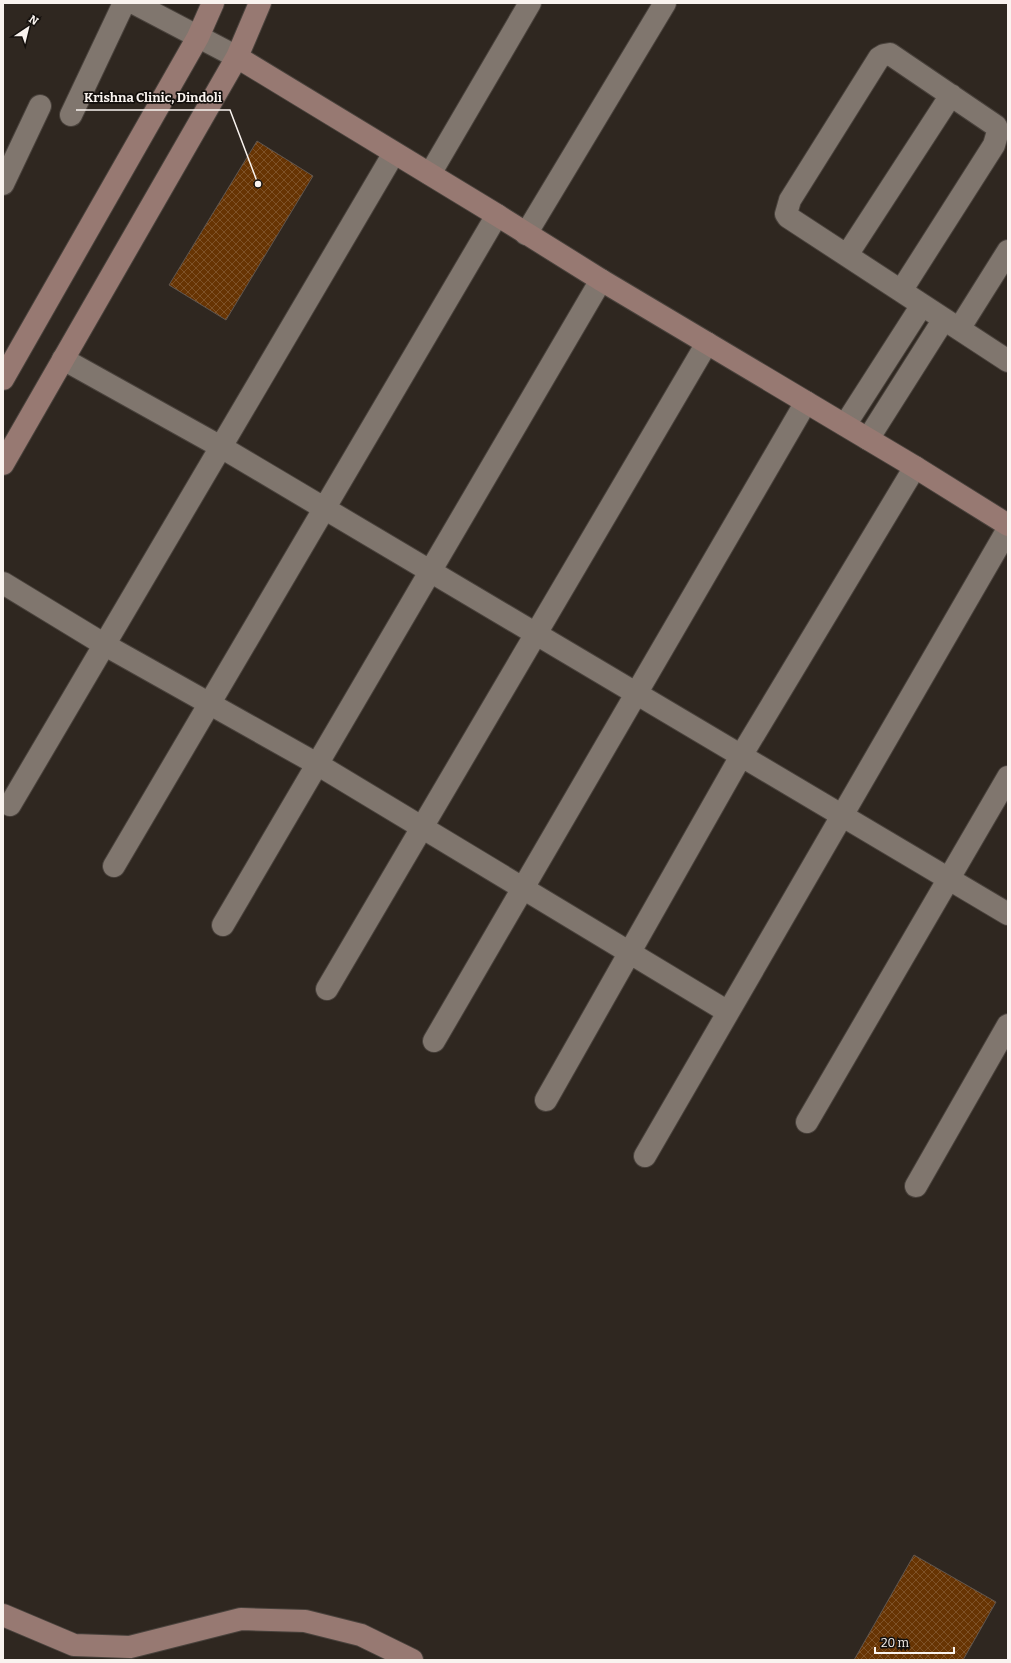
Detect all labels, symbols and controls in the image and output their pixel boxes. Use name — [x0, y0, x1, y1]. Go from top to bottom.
north arrow — [8, 8, 48, 48]
text: N — [26, 12, 41, 28]
callout: Krishna Clinic, Dindoli — [76, 85, 230, 110]
text: Krishna Clinic, Dindoli — [84, 90, 222, 105]
scale bar — [875, 1629, 954, 1655]
text: 20 m — [881, 1636, 910, 1650]

